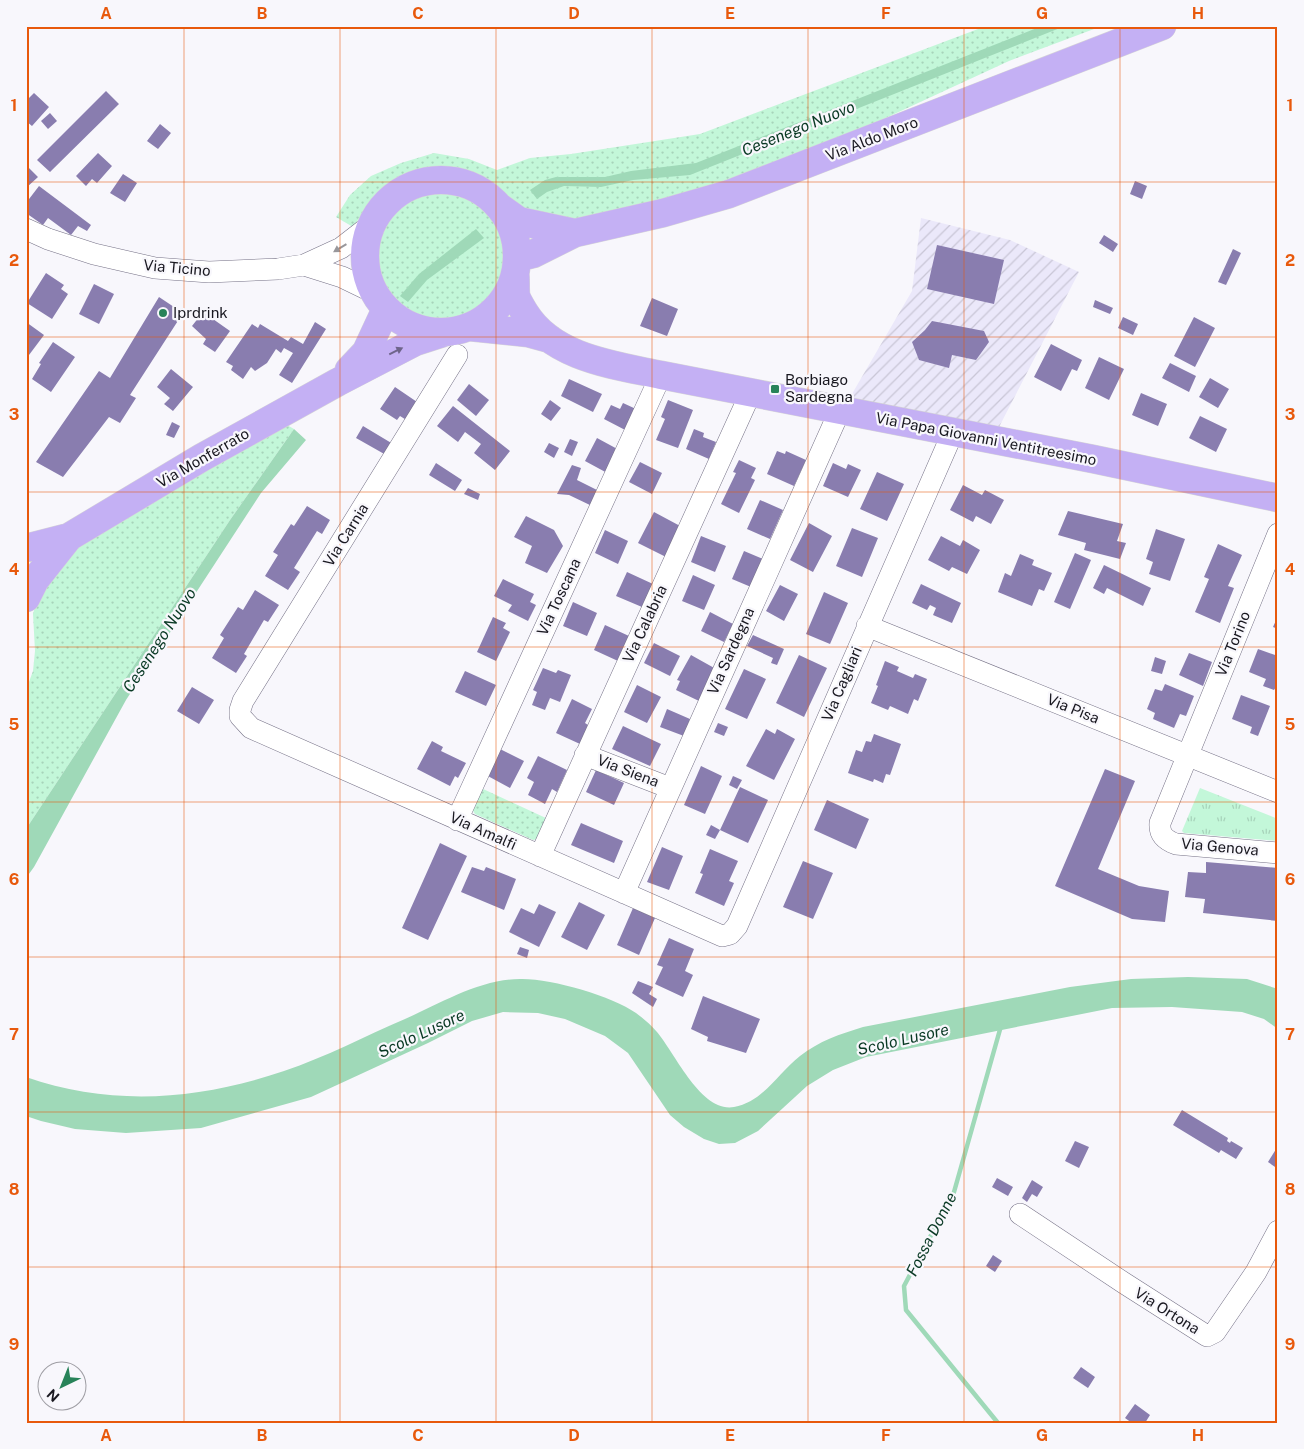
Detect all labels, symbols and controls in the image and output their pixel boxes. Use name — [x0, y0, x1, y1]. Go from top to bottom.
text: A — [100, 4, 112, 23]
text: B — [257, 4, 268, 23]
text: C — [412, 4, 424, 23]
text: D — [568, 4, 580, 23]
text: E — [725, 4, 735, 23]
text: F — [881, 4, 891, 23]
text: G — [1036, 4, 1048, 23]
text: H — [1192, 4, 1204, 23]
text: 1 — [11, 96, 17, 115]
text: 1 — [1287, 96, 1293, 115]
water label: Cesenego Nuovo — [739, 97, 858, 160]
street label: Via Aldo Moro — [823, 113, 920, 164]
one-way arrow — [332, 244, 347, 252]
text: 2 — [9, 251, 19, 270]
text: 2 — [1285, 251, 1295, 270]
street label: Via Ticino — [143, 256, 211, 279]
place label: Iprdrink — [173, 304, 228, 321]
marker: Iprdrink — [157, 307, 169, 319]
one-way arrow — [389, 347, 403, 355]
place label: Borbiago Sardegna — [785, 371, 853, 405]
marker: Borbiago Sardegna — [769, 383, 781, 395]
text: 3 — [9, 405, 19, 424]
text: 3 — [1285, 405, 1295, 424]
street label: Via Papa Giovanni Ventitreesimo — [874, 409, 1098, 468]
street label: Via Monferrato — [154, 424, 252, 491]
street label: Via Carnia — [320, 500, 372, 569]
street label: Via Toscana — [533, 556, 584, 638]
text: 4 — [9, 560, 20, 579]
text: 4 — [1285, 560, 1296, 579]
street label: Via Calabria — [619, 582, 670, 665]
water label: Cesenego Nuovo — [119, 584, 200, 696]
street label: Via Sardegna — [704, 605, 757, 697]
street label: Via Torino — [1212, 609, 1253, 679]
street label: Via Cagliari — [818, 644, 865, 724]
street label: Via Pisa — [1045, 690, 1102, 727]
text: 5 — [9, 715, 20, 734]
text: 5 — [1285, 715, 1296, 734]
street label: Via Siena — [595, 751, 662, 790]
street label: Via Amalfi — [447, 808, 519, 853]
street label: Via Genova — [1180, 835, 1260, 858]
text: 6 — [9, 870, 19, 889]
text: 6 — [1285, 870, 1295, 889]
water label: Scolo Lusore — [375, 1005, 468, 1062]
water label: Scolo Lusore — [855, 1020, 951, 1059]
text: 7 — [9, 1025, 19, 1044]
text: 7 — [1285, 1025, 1295, 1044]
text: 8 — [9, 1180, 20, 1199]
text: 8 — [1285, 1180, 1296, 1199]
water label: Fossa Donne — [902, 1189, 961, 1279]
street label: Via Ortona — [1132, 1284, 1203, 1337]
text: 9 — [9, 1335, 19, 1354]
text: 9 — [1285, 1335, 1295, 1354]
north arrow — [38, 1362, 88, 1412]
text: N — [44, 1386, 63, 1405]
text: A — [100, 1426, 112, 1445]
text: B — [257, 1426, 268, 1445]
text: C — [412, 1426, 424, 1445]
text: D — [568, 1426, 580, 1445]
text: E — [725, 1426, 735, 1445]
text: F — [881, 1426, 891, 1445]
text: G — [1036, 1426, 1048, 1445]
text: H — [1192, 1426, 1204, 1445]

